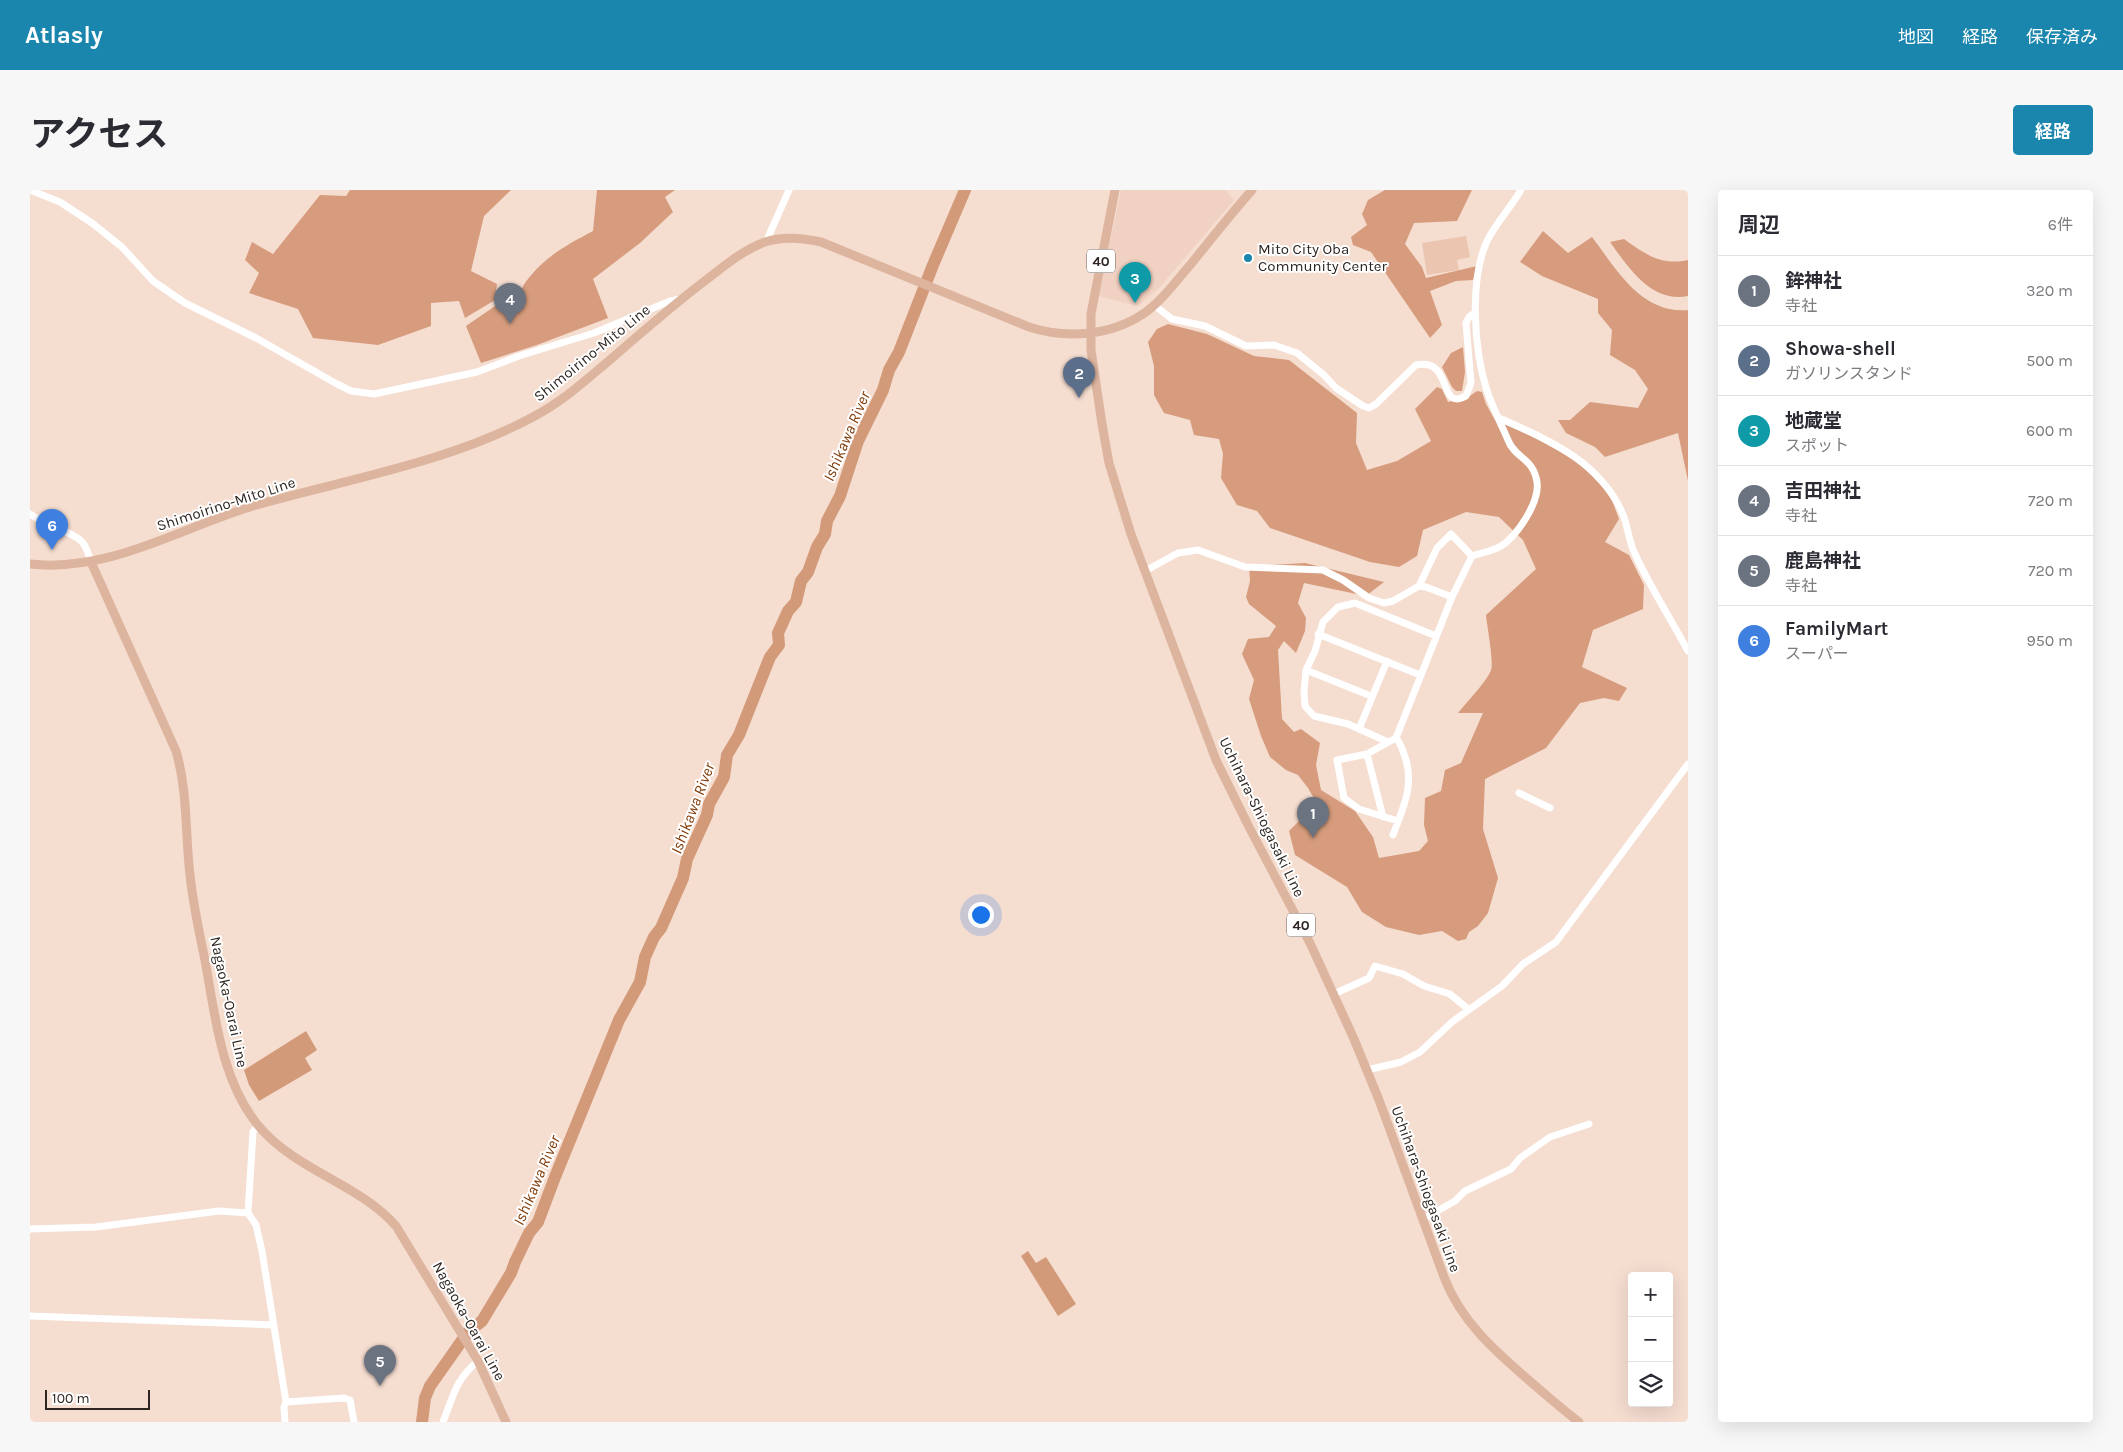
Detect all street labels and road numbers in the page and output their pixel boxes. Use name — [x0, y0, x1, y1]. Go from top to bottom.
road number: 40 — [1087, 249, 1115, 272]
street label: Shimoirino-Mito Line — [530, 301, 654, 405]
street label: Shimoirino-Mito Line — [155, 473, 297, 535]
street label: Uchihara-Shiogasaki Line — [1215, 734, 1309, 900]
road number: 40 — [1287, 914, 1315, 936]
street label: Nagaoka-Oarai Line — [206, 935, 252, 1069]
street label: Uchihara-Shiogasaki Line — [1388, 1103, 1464, 1275]
street label: Nagaoka-Oarai Line — [429, 1258, 509, 1384]

